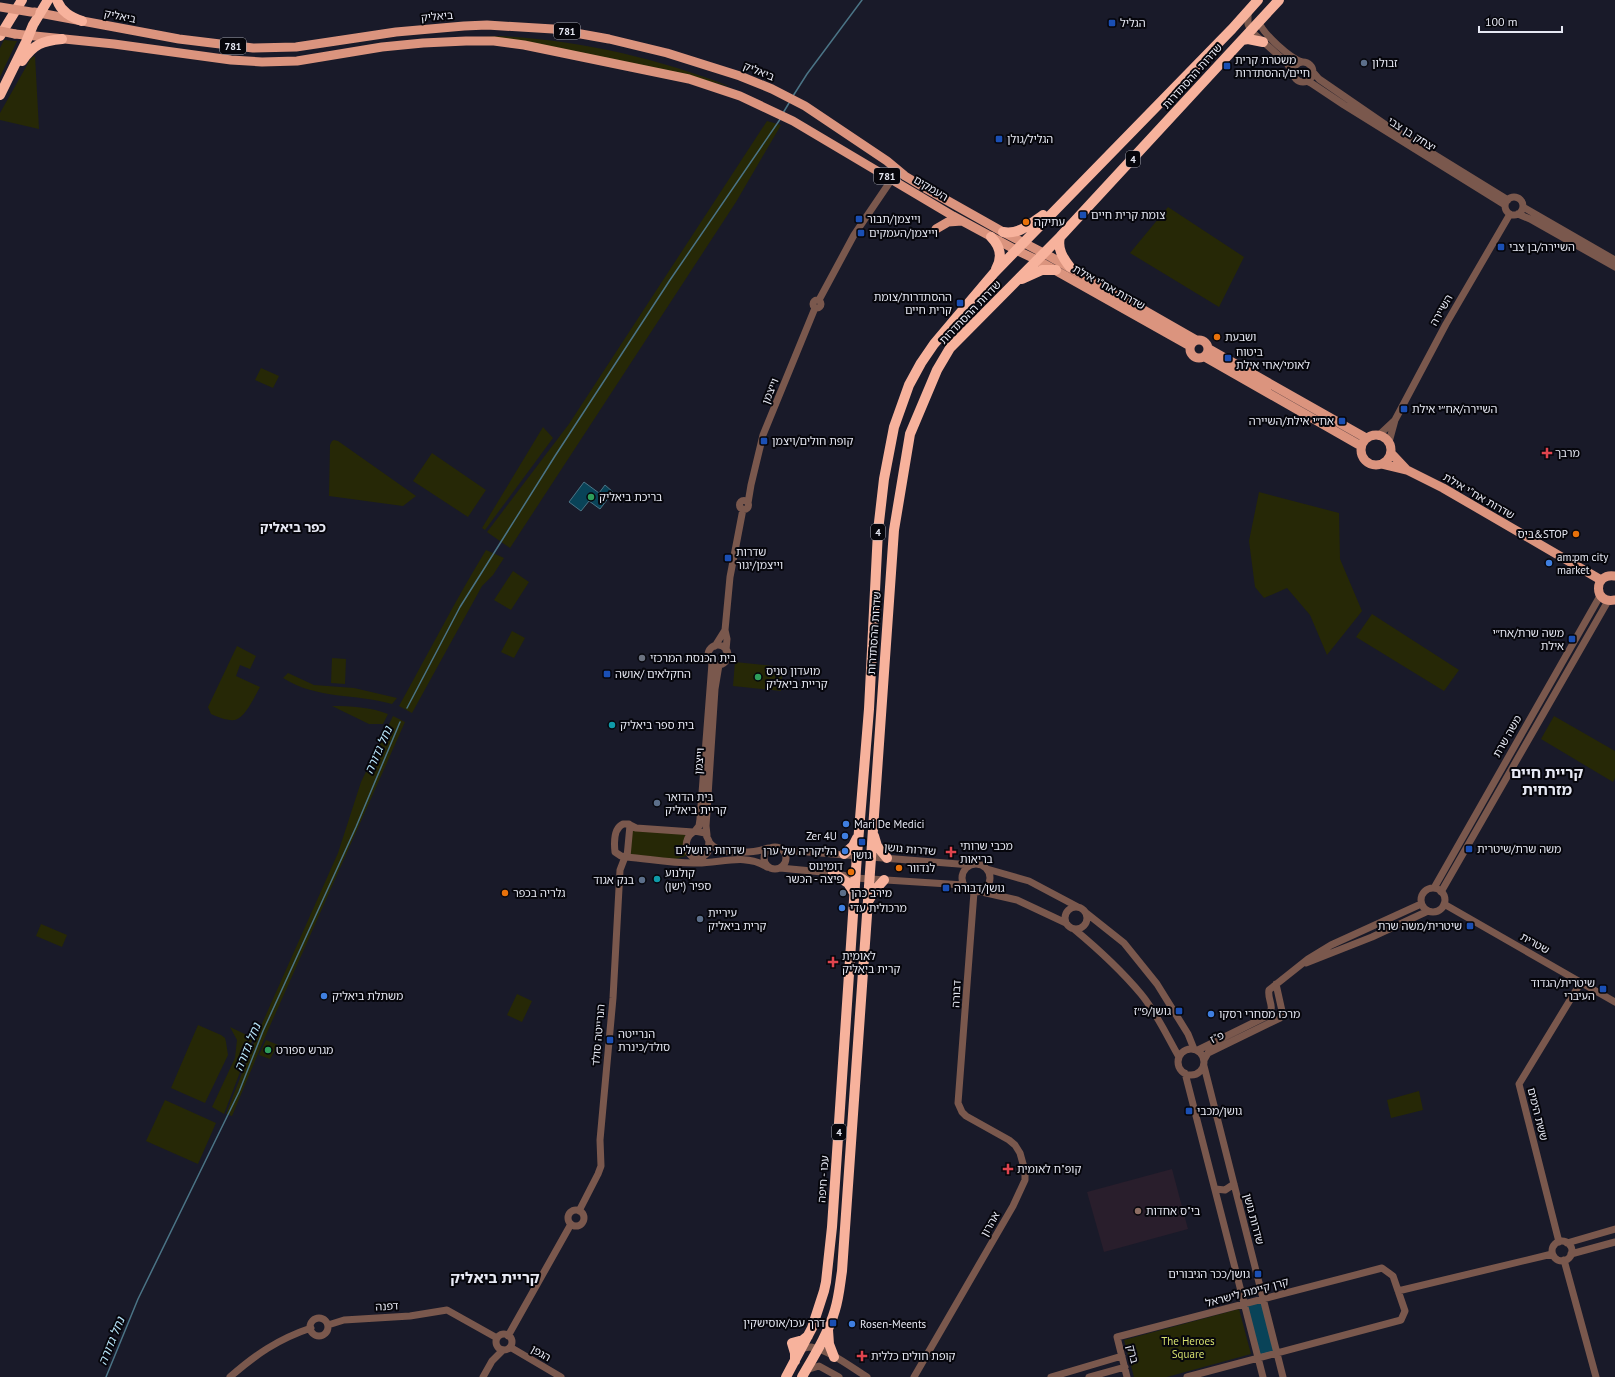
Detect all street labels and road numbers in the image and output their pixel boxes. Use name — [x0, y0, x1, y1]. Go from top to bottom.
street label: ביאליק — [103, 6, 137, 26]
street label: ביאליק — [420, 8, 454, 24]
road number: 781 — [554, 23, 580, 39]
road number: 781 — [220, 38, 246, 54]
street label: שדרות ההסתדרות — [1159, 40, 1225, 112]
street label: ביאליק — [741, 58, 777, 84]
street label: יצחק בן צבי — [1385, 114, 1439, 154]
road number: 4 — [1126, 151, 1140, 167]
road number: 781 — [874, 168, 900, 184]
street label: העמקים — [911, 172, 951, 204]
street label: שדרות אח"י אילת — [1070, 261, 1148, 313]
street label: שדרות ההסתדרות — [936, 277, 1004, 347]
street label: השיירה — [1426, 292, 1456, 328]
street label: וייצמן — [758, 376, 782, 406]
street label: שדרות אח"י אילת — [1441, 470, 1517, 522]
road number: 4 — [871, 524, 885, 540]
street label: שדרות ההסתדרות — [864, 591, 884, 675]
street label: משה שרת — [1489, 713, 1525, 759]
street label: וייצמן — [691, 747, 707, 775]
street label: שדרות גושן — [883, 840, 937, 858]
street label: שדרות ירושלים — [675, 843, 745, 857]
street label: שטרית — [1518, 929, 1552, 957]
street label: דבורה — [948, 980, 964, 1008]
street label: הנרייטה סולד — [588, 1003, 608, 1067]
street label: פ"ז — [1208, 1028, 1227, 1046]
street label: ששת הימים — [1525, 1086, 1551, 1142]
road number: 4 — [832, 1124, 846, 1140]
street label: עכו - חיפה — [814, 1155, 832, 1203]
street label: שדרות גושן — [1240, 1192, 1268, 1246]
street label: אהרון — [977, 1209, 1003, 1239]
street label: קרן קיימת לישראל — [1204, 1274, 1290, 1310]
street label: דפנה — [375, 1298, 399, 1314]
street label: הגפן — [528, 1342, 554, 1364]
street label: ברק — [1124, 1343, 1142, 1365]

